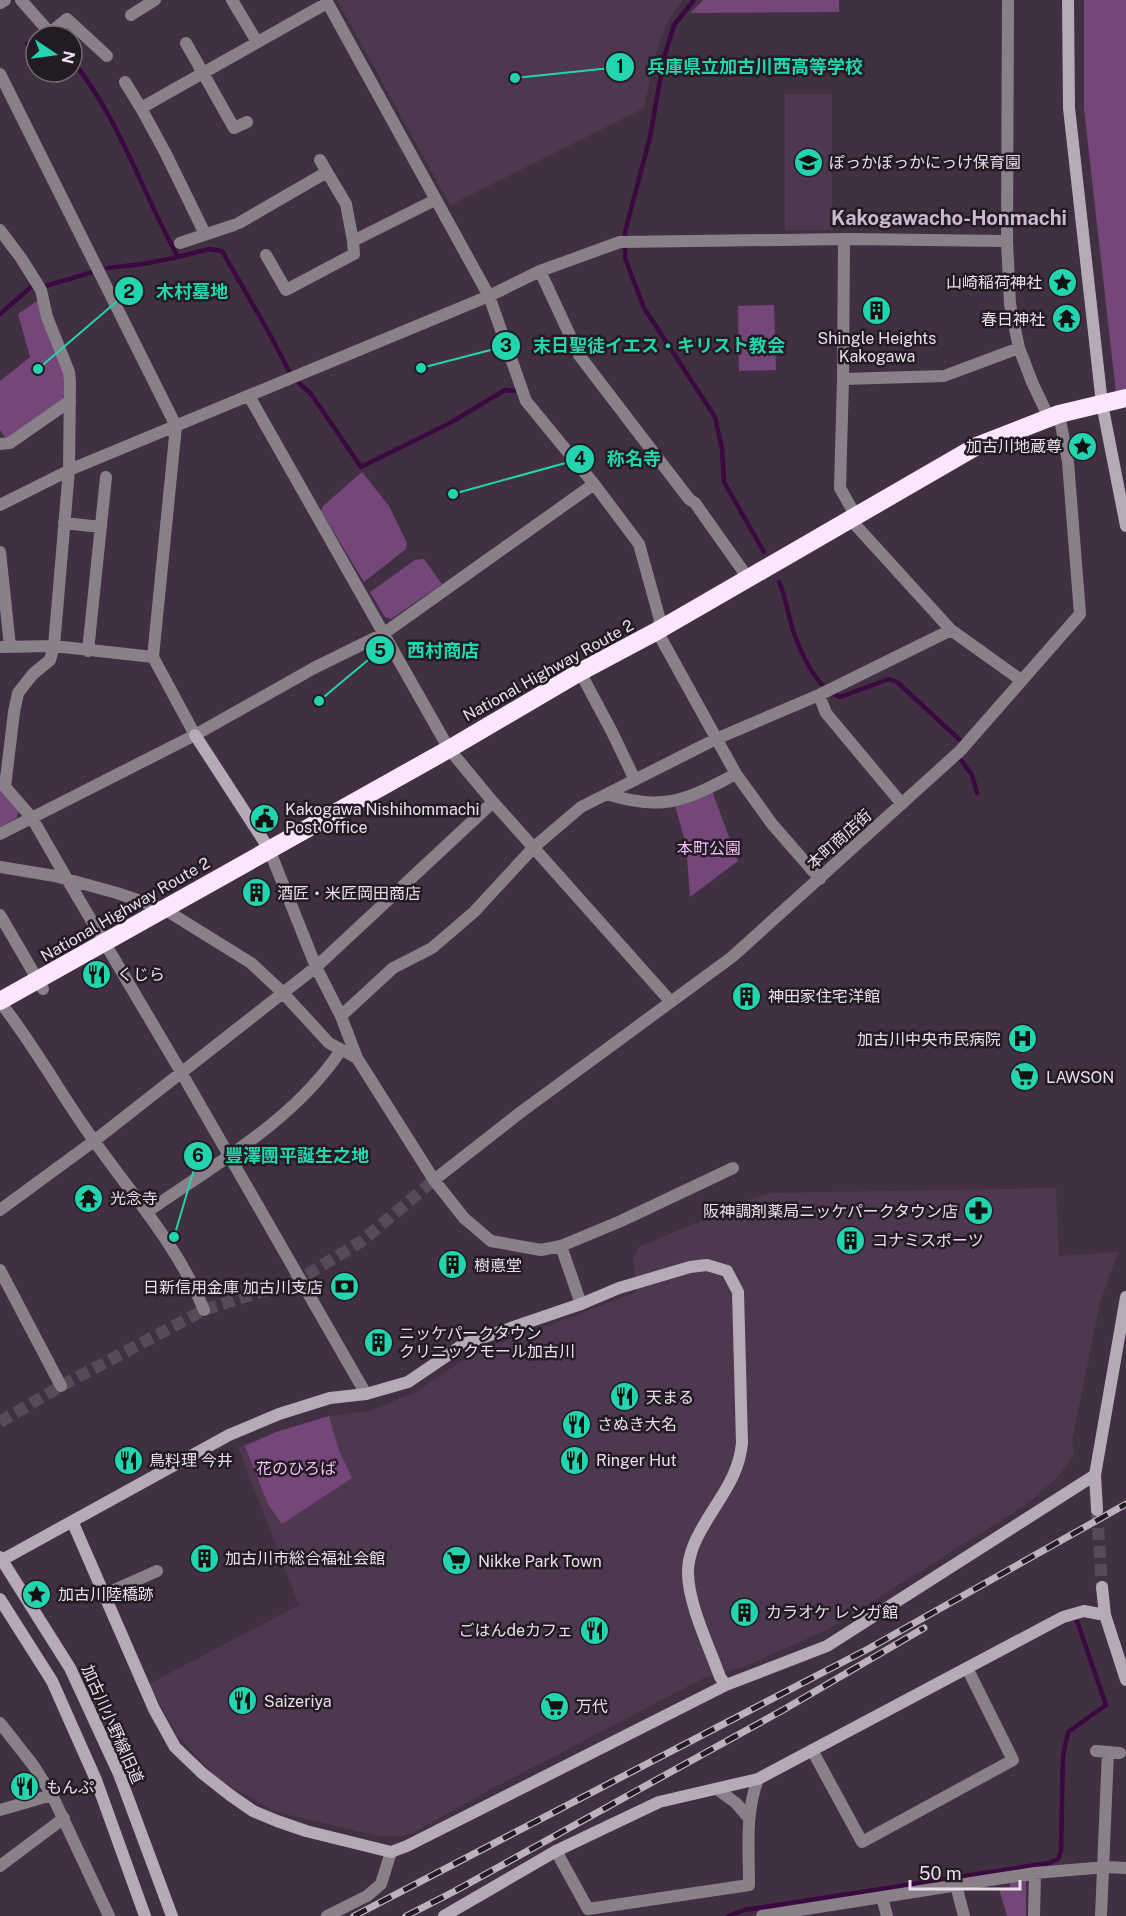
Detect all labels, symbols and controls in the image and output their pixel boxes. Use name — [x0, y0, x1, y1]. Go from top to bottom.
north arrow — [24, 24, 84, 84]
text: N — [57, 49, 79, 65]
callout: 兵庫県立加古川西高等学校 — [605, 49, 875, 85]
text: 1 — [616, 56, 624, 77]
text: 兵庫県立加古川西高等学校 — [647, 56, 863, 77]
school or university icon: ぽっかぽっかにっけ保育園 — [792, 146, 824, 178]
place label: ぽっかぽっかにっけ保育園 — [829, 153, 1021, 172]
district label: Kakogawacho-Honmachi — [831, 206, 1067, 230]
place icon: 山崎稲荷神社 — [1047, 266, 1079, 298]
callout: 木村墓地 — [114, 273, 240, 309]
place label: 山崎稲荷神社 — [946, 273, 1042, 292]
text: 2 — [123, 281, 135, 302]
text: 木村墓地 — [156, 281, 228, 302]
building icon: Shingle Heights Kakogawa — [861, 294, 893, 326]
temple icon: 春日神社 — [1050, 303, 1082, 335]
place label: 春日神社 — [981, 310, 1045, 329]
callout: 末日聖徒イエス・キリスト教会 — [491, 328, 797, 364]
place label: Shingle Heights Kakogawa — [818, 329, 936, 366]
text: 3 — [500, 335, 512, 356]
text: 末日聖徒イエス・キリスト教会 — [533, 335, 785, 356]
place icon: 加古川地蔵尊 — [1067, 430, 1099, 462]
place label: 加古川地蔵尊 — [966, 437, 1062, 456]
callout: 称名寺 — [565, 441, 673, 477]
text: 4 — [574, 448, 586, 469]
text: 称名寺 — [607, 448, 661, 469]
street label: National Highway Route 2 — [460, 616, 637, 725]
callout: 西村商店 — [365, 632, 491, 668]
text: 5 — [374, 640, 386, 661]
text: 西村商店 — [407, 640, 479, 661]
place label: Kakogawa Nishihommachi Post Office — [285, 800, 480, 837]
public building icon: Kakogawa Nishihommachi Post Office — [248, 802, 280, 834]
street label: 本町商店街 — [803, 806, 875, 873]
park label: 本町公園 — [677, 839, 741, 858]
street label: National Highway Route 2 — [37, 853, 213, 966]
building icon: 酒匠・米匠岡田商店 — [240, 877, 272, 909]
place label: 酒匠・米匠岡田商店 — [277, 884, 421, 903]
restaurant icon: くじら — [80, 958, 112, 990]
place label: くじら — [117, 965, 165, 984]
building icon: 神田家住宅洋館 — [731, 980, 763, 1012]
place label: 神田家住宅洋館 — [768, 987, 880, 1006]
hospital icon: 加古川中央市民病院 — [1006, 1023, 1038, 1055]
place label: 加古川中央市民病院 — [857, 1030, 1001, 1049]
supermarket icon: LAWSON — [1009, 1061, 1041, 1093]
place label: LAWSON — [1046, 1068, 1114, 1087]
callout: 豐澤團平誕生之地 — [183, 1138, 381, 1174]
text: 6 — [192, 1145, 204, 1166]
text: 豐澤團平誕生之地 — [225, 1145, 369, 1166]
temple icon: 光念寺 — [73, 1182, 105, 1214]
place label: 光念寺 — [110, 1189, 158, 1208]
pharmacy icon: 阪神調剤薬局ニッケパークタウン店 — [963, 1195, 995, 1227]
place label: 阪神調剤薬局ニッケパークタウン店 — [703, 1202, 958, 1221]
building icon: コナミスポーツ — [835, 1224, 867, 1256]
place label: コナミスポーツ — [872, 1231, 984, 1250]
building icon: 樹悳堂 — [437, 1249, 469, 1281]
place label: 樹悳堂 — [474, 1256, 522, 1275]
bank icon: 日新信用金庫 加古川支店 — [328, 1271, 360, 1303]
place label: 日新信用金庫 加古川支店 — [143, 1278, 323, 1297]
place label: ニッケパークタウン クリニックモール加古川 — [399, 1324, 575, 1361]
building icon: ニッケパークタウン クリニックモール加古川 — [362, 1326, 394, 1358]
restaurant icon: 天まる — [609, 1381, 641, 1413]
place label: 天まる — [646, 1388, 694, 1407]
restaurant icon: さぬき大名 — [560, 1408, 592, 1440]
place label: さぬき大名 — [597, 1415, 677, 1434]
restaurant icon: 鳥料理 今井 — [112, 1444, 144, 1476]
restaurant icon: Ringer Hut — [559, 1444, 591, 1476]
place label: 鳥料理 今井 — [149, 1451, 233, 1470]
place label: Ringer Hut — [596, 1451, 677, 1470]
park label: 花のひろば — [256, 1459, 336, 1478]
building icon: 加古川市総合福祉会館 — [188, 1542, 220, 1574]
supermarket icon: Nikke Park Town — [441, 1545, 473, 1577]
place label: 加古川市総合福祉会館 — [225, 1549, 385, 1568]
place label: Nikke Park Town — [478, 1552, 602, 1571]
place icon: 加古川陸橋跡 — [21, 1578, 53, 1610]
place label: 加古川陸橋跡 — [58, 1585, 154, 1604]
building icon: カラオケ レンガ館 — [729, 1596, 761, 1628]
place label: カラオケ レンガ館 — [766, 1603, 898, 1622]
restaurant icon: ごはんdeカフェ — [578, 1614, 610, 1646]
place label: ごはんdeカフェ — [458, 1621, 573, 1640]
street label: 加古川小野線旧道 — [78, 1662, 147, 1787]
restaurant icon: Saizeriya — [227, 1685, 259, 1717]
supermarket icon: 万代 — [539, 1690, 571, 1722]
place label: Saizeriya — [264, 1692, 332, 1711]
place label: 万代 — [576, 1697, 608, 1716]
restaurant icon: もんぷ — [9, 1771, 41, 1803]
place label: もんぷ — [46, 1778, 94, 1797]
scale bar — [910, 1853, 1020, 1891]
text: 50 m — [919, 1863, 962, 1884]

